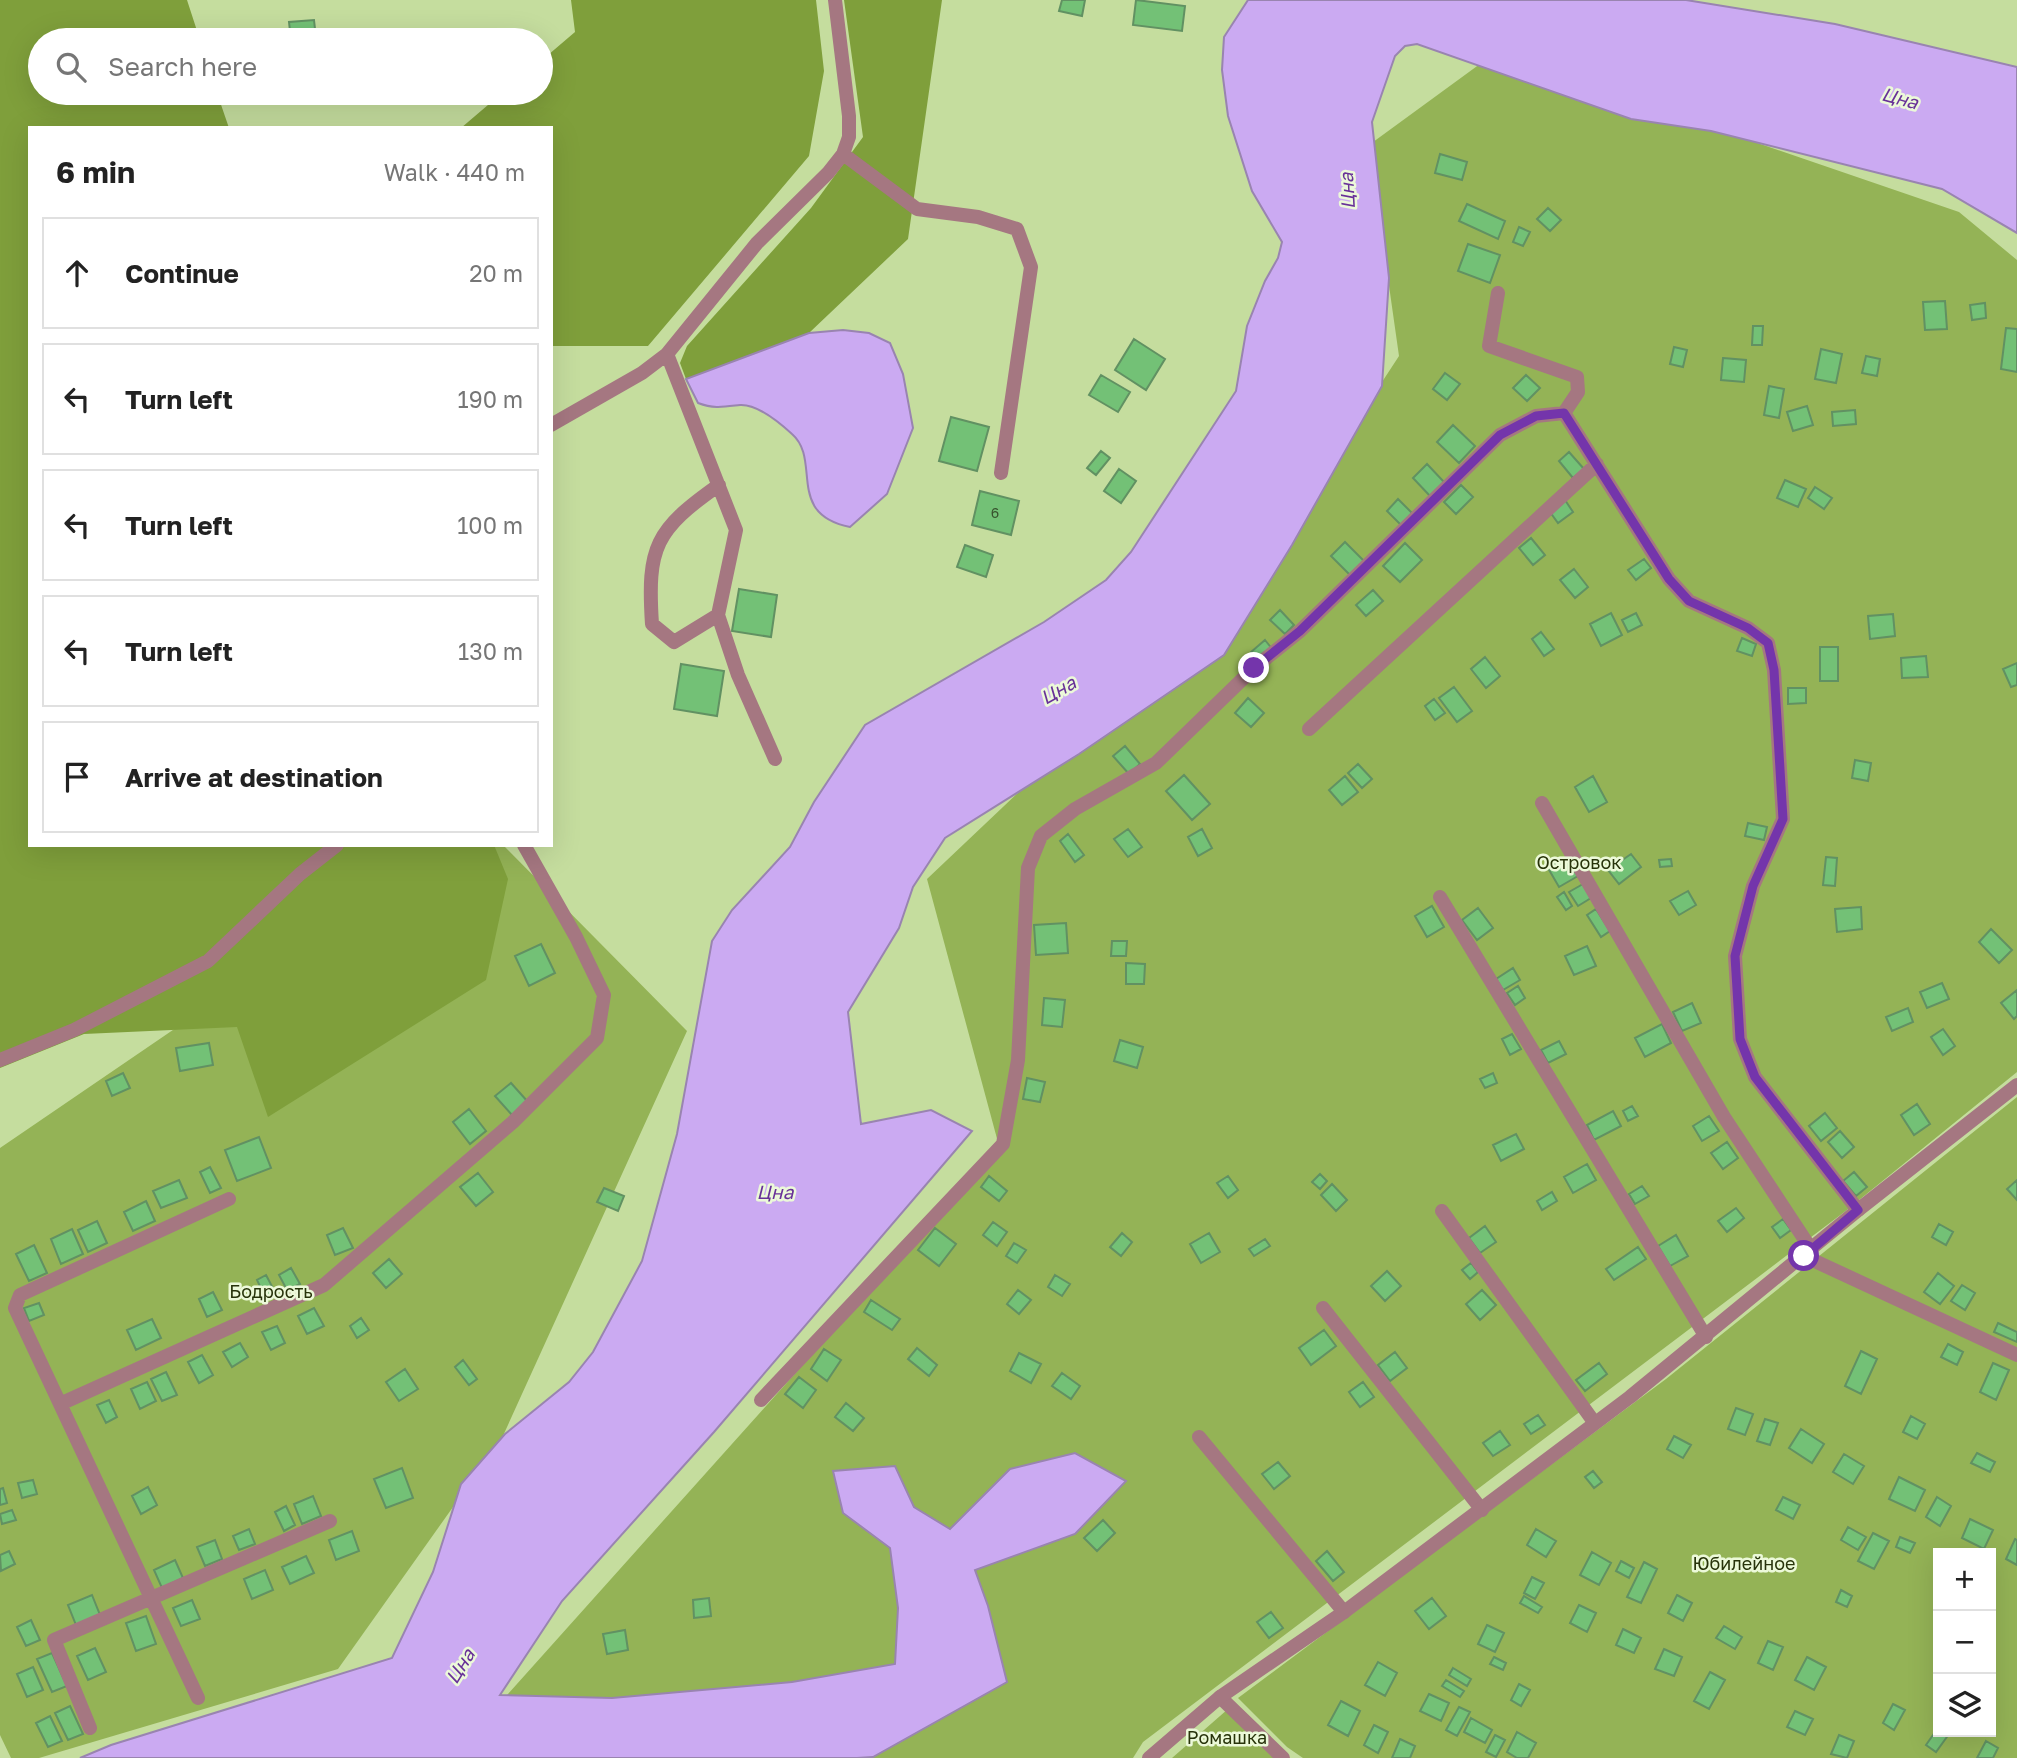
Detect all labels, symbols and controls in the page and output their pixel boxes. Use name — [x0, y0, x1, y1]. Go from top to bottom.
search box — [28, 28, 553, 105]
icon: search — [52, 48, 90, 86]
text: Search here — [108, 51, 257, 82]
water label: Цна — [1879, 82, 1922, 114]
text: 6 min — [56, 154, 135, 190]
text: Walk · 440 m — [384, 158, 525, 186]
water label: Цна — [1334, 171, 1359, 210]
icon: ahead — [58, 254, 96, 292]
text: Continue — [125, 258, 239, 289]
text: 20 m — [469, 259, 523, 287]
icon: left — [58, 380, 96, 418]
text: Turn left — [125, 384, 233, 415]
text: 190 m — [458, 385, 523, 413]
house number: 6 — [991, 504, 999, 521]
icon: left — [58, 506, 96, 544]
text: Turn left — [125, 510, 233, 541]
text: 100 m — [457, 511, 523, 539]
icon: left — [58, 632, 96, 670]
text: Turn left — [125, 636, 233, 667]
text: 130 m — [458, 637, 523, 665]
route end — [1238, 652, 1269, 683]
water label: Цна — [1036, 670, 1081, 709]
icon: arrive — [58, 758, 96, 796]
text: Arrive at destination — [125, 762, 383, 793]
park label: Островок — [1536, 851, 1622, 873]
water label: Цна — [757, 1180, 795, 1203]
route start — [1788, 1240, 1819, 1271]
park label: Бодрость — [229, 1280, 313, 1302]
map controls — [1933, 1548, 1996, 1737]
button: + — [1933, 1548, 1996, 1611]
park label: Юбилейное — [1693, 1552, 1795, 1574]
button: − — [1933, 1611, 1996, 1674]
water label: Цна — [440, 1643, 480, 1687]
button: layers — [1933, 1674, 1996, 1737]
park label: Ромашка — [1187, 1726, 1267, 1748]

